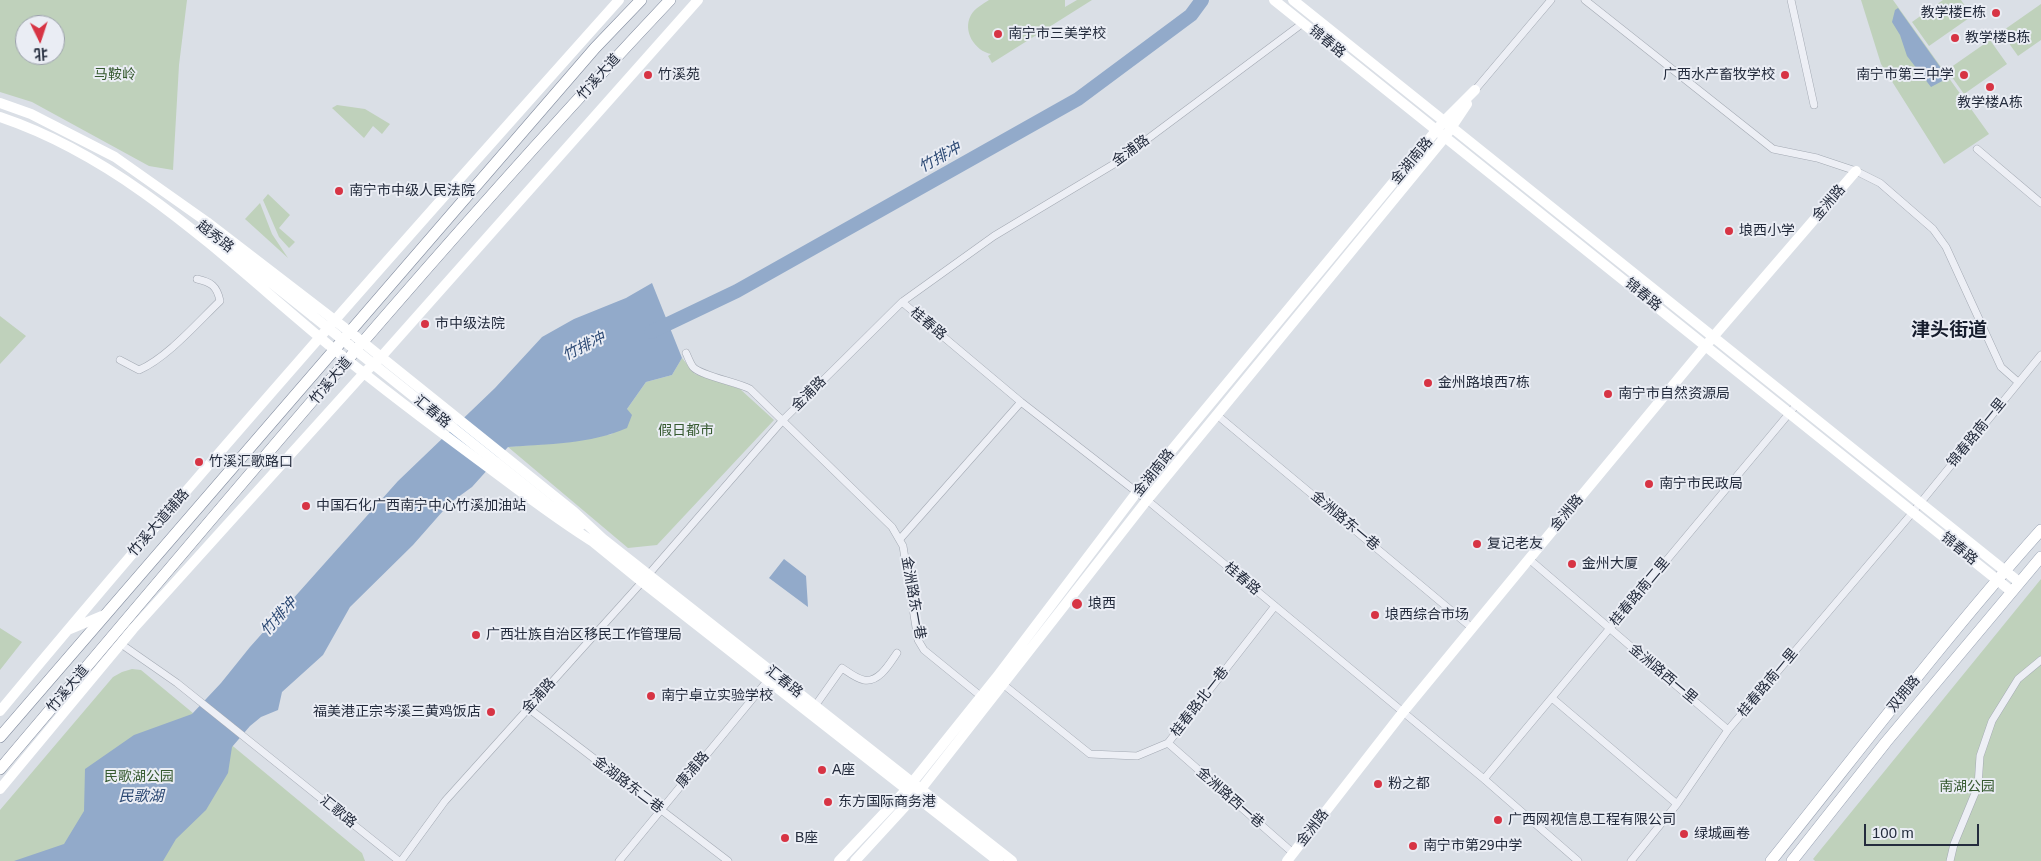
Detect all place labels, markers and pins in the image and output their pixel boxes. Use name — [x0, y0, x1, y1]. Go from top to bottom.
place label: 教学楼E栋 — [1921, 5, 1986, 21]
marker: 教学楼E栋 — [1990, 7, 2002, 19]
place label: 南宁市三美学校 — [1008, 26, 1106, 42]
marker: 南宁市三美学校 — [992, 28, 1004, 40]
place label: 教学楼B栋 — [1965, 30, 2030, 46]
marker: 教学楼B栋 — [1949, 32, 1961, 44]
place label: 竹溪苑 — [658, 67, 700, 83]
place label: 广西水产畜牧学校 — [1663, 67, 1775, 83]
place label: 南宁市第三中学 — [1856, 67, 1954, 83]
marker: 竹溪苑 — [642, 69, 654, 81]
marker: 广西水产畜牧学校 — [1779, 69, 1791, 81]
marker: 南宁市第三中学 — [1958, 69, 1970, 81]
marker: 教学楼A栋 — [1984, 81, 1996, 93]
place label: 教学楼A栋 — [1957, 95, 2023, 111]
place label: 南宁市中级人民法院 — [349, 183, 475, 199]
marker: 南宁市中级人民法院 — [333, 185, 345, 197]
place label: 埌西小学 — [1739, 223, 1795, 239]
marker: 埌西小学 — [1723, 225, 1735, 237]
place label: 市中级法院 — [435, 316, 505, 332]
marker: 市中级法院 — [419, 318, 431, 330]
place label: 金州路埌西7栋 — [1438, 375, 1530, 391]
marker: 金州路埌西7栋 — [1422, 377, 1434, 389]
place label: 南宁市自然资源局 — [1618, 386, 1730, 402]
marker: 南宁市自然资源局 — [1602, 388, 1614, 400]
place label: 竹溪汇歌路口 — [209, 454, 293, 470]
marker: 竹溪汇歌路口 — [193, 456, 205, 468]
place label: 南宁市民政局 — [1659, 476, 1743, 492]
marker: 南宁市民政局 — [1643, 478, 1655, 490]
place label: 中国石化广西南宁中心竹溪加油站 — [316, 498, 526, 514]
marker: 中国石化广西南宁中心竹溪加油站 — [300, 500, 312, 512]
place label: 复记老友 — [1487, 536, 1543, 552]
marker: 复记老友 — [1471, 538, 1483, 550]
place label: 金州大厦 — [1582, 556, 1638, 572]
marker: 金州大厦 — [1566, 558, 1578, 570]
place label: 埌西 — [1088, 596, 1116, 612]
marker: 埌西 — [1070, 597, 1084, 611]
place label: 埌西综合市场 — [1385, 607, 1469, 623]
marker: 埌西综合市场 — [1369, 609, 1381, 621]
place label: 广西壮族自治区移民工作管理局 — [486, 627, 682, 643]
marker: 广西壮族自治区移民工作管理局 — [470, 629, 482, 641]
place label: 南宁卓立实验学校 — [661, 688, 773, 704]
marker: 南宁卓立实验学校 — [645, 690, 657, 702]
place label: 福美港正宗岑溪三黄鸡饭店 — [313, 704, 481, 720]
marker: 福美港正宗岑溪三黄鸡饭店 — [485, 706, 497, 718]
place label: A座 — [832, 762, 855, 778]
marker: A座 — [816, 764, 828, 776]
place label: 粉之都 — [1388, 776, 1430, 792]
marker: 粉之都 — [1372, 778, 1384, 790]
place label: 东方国际商务港 — [838, 794, 936, 810]
marker: 东方国际商务港 — [822, 796, 834, 808]
place label: 广西网视信息工程有限公司 — [1508, 812, 1676, 828]
marker: 广西网视信息工程有限公司 — [1492, 814, 1504, 826]
place label: 绿城画卷 — [1694, 826, 1750, 842]
marker: 绿城画卷 — [1678, 828, 1690, 840]
place label: B座 — [795, 830, 818, 846]
marker: B座 — [779, 832, 791, 844]
place label: 南宁市第29中学 — [1423, 838, 1523, 854]
marker: 南宁市第29中学 — [1407, 840, 1419, 852]

